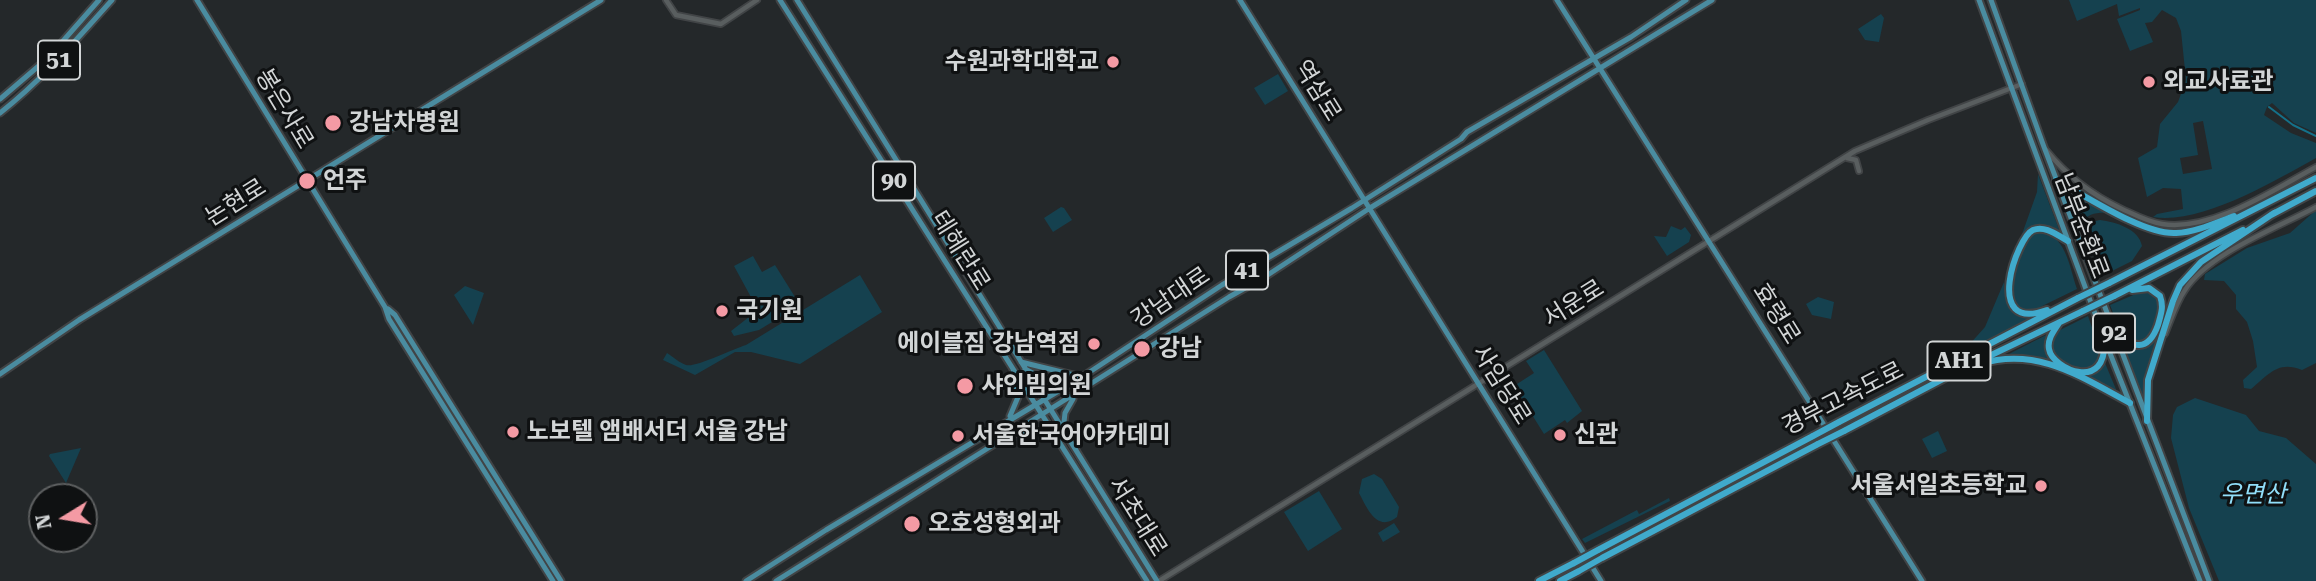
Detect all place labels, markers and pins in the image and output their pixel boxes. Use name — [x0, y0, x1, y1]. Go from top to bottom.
place label: 수원과학대학교 — [944, 48, 1099, 76]
marker: 수원과학대학교 — [1105, 54, 1121, 70]
place label: 외교사료관 — [2163, 68, 2273, 96]
marker: 외교사료관 — [2141, 74, 2157, 90]
place label: 강남차병원 — [349, 109, 459, 137]
marker: 강남차병원 — [323, 113, 343, 133]
place label: 언주 — [323, 167, 367, 195]
marker: 언주 — [297, 171, 317, 191]
place label: 국기원 — [736, 297, 802, 325]
marker: 국기원 — [714, 303, 730, 319]
place label: 에이블짐 강남역점 — [897, 330, 1080, 358]
place label: 강남 — [1158, 335, 1202, 363]
marker: 에이블짐 강남역점 — [1086, 336, 1102, 352]
marker: 강남 — [1132, 339, 1152, 359]
place label: 샤인빔의원 — [981, 372, 1091, 400]
marker: 샤인빔의원 — [955, 376, 975, 396]
place label: 노보텔 앰배서더 서울 강남 — [527, 418, 788, 446]
place label: 신관 — [1574, 421, 1618, 449]
place label: 서울한국어아카데미 — [972, 422, 1171, 450]
marker: 노보텔 앰배서더 서울 강남 — [505, 424, 521, 440]
marker: 신관 — [1552, 427, 1568, 443]
marker: 서울한국어아카데미 — [950, 428, 966, 444]
place label: 서울서일초등학교 — [1850, 472, 2027, 500]
marker: 서울서일초등학교 — [2033, 478, 2049, 494]
place label: 오호성형외과 — [928, 510, 1060, 538]
marker: 오호성형외과 — [902, 514, 922, 534]

